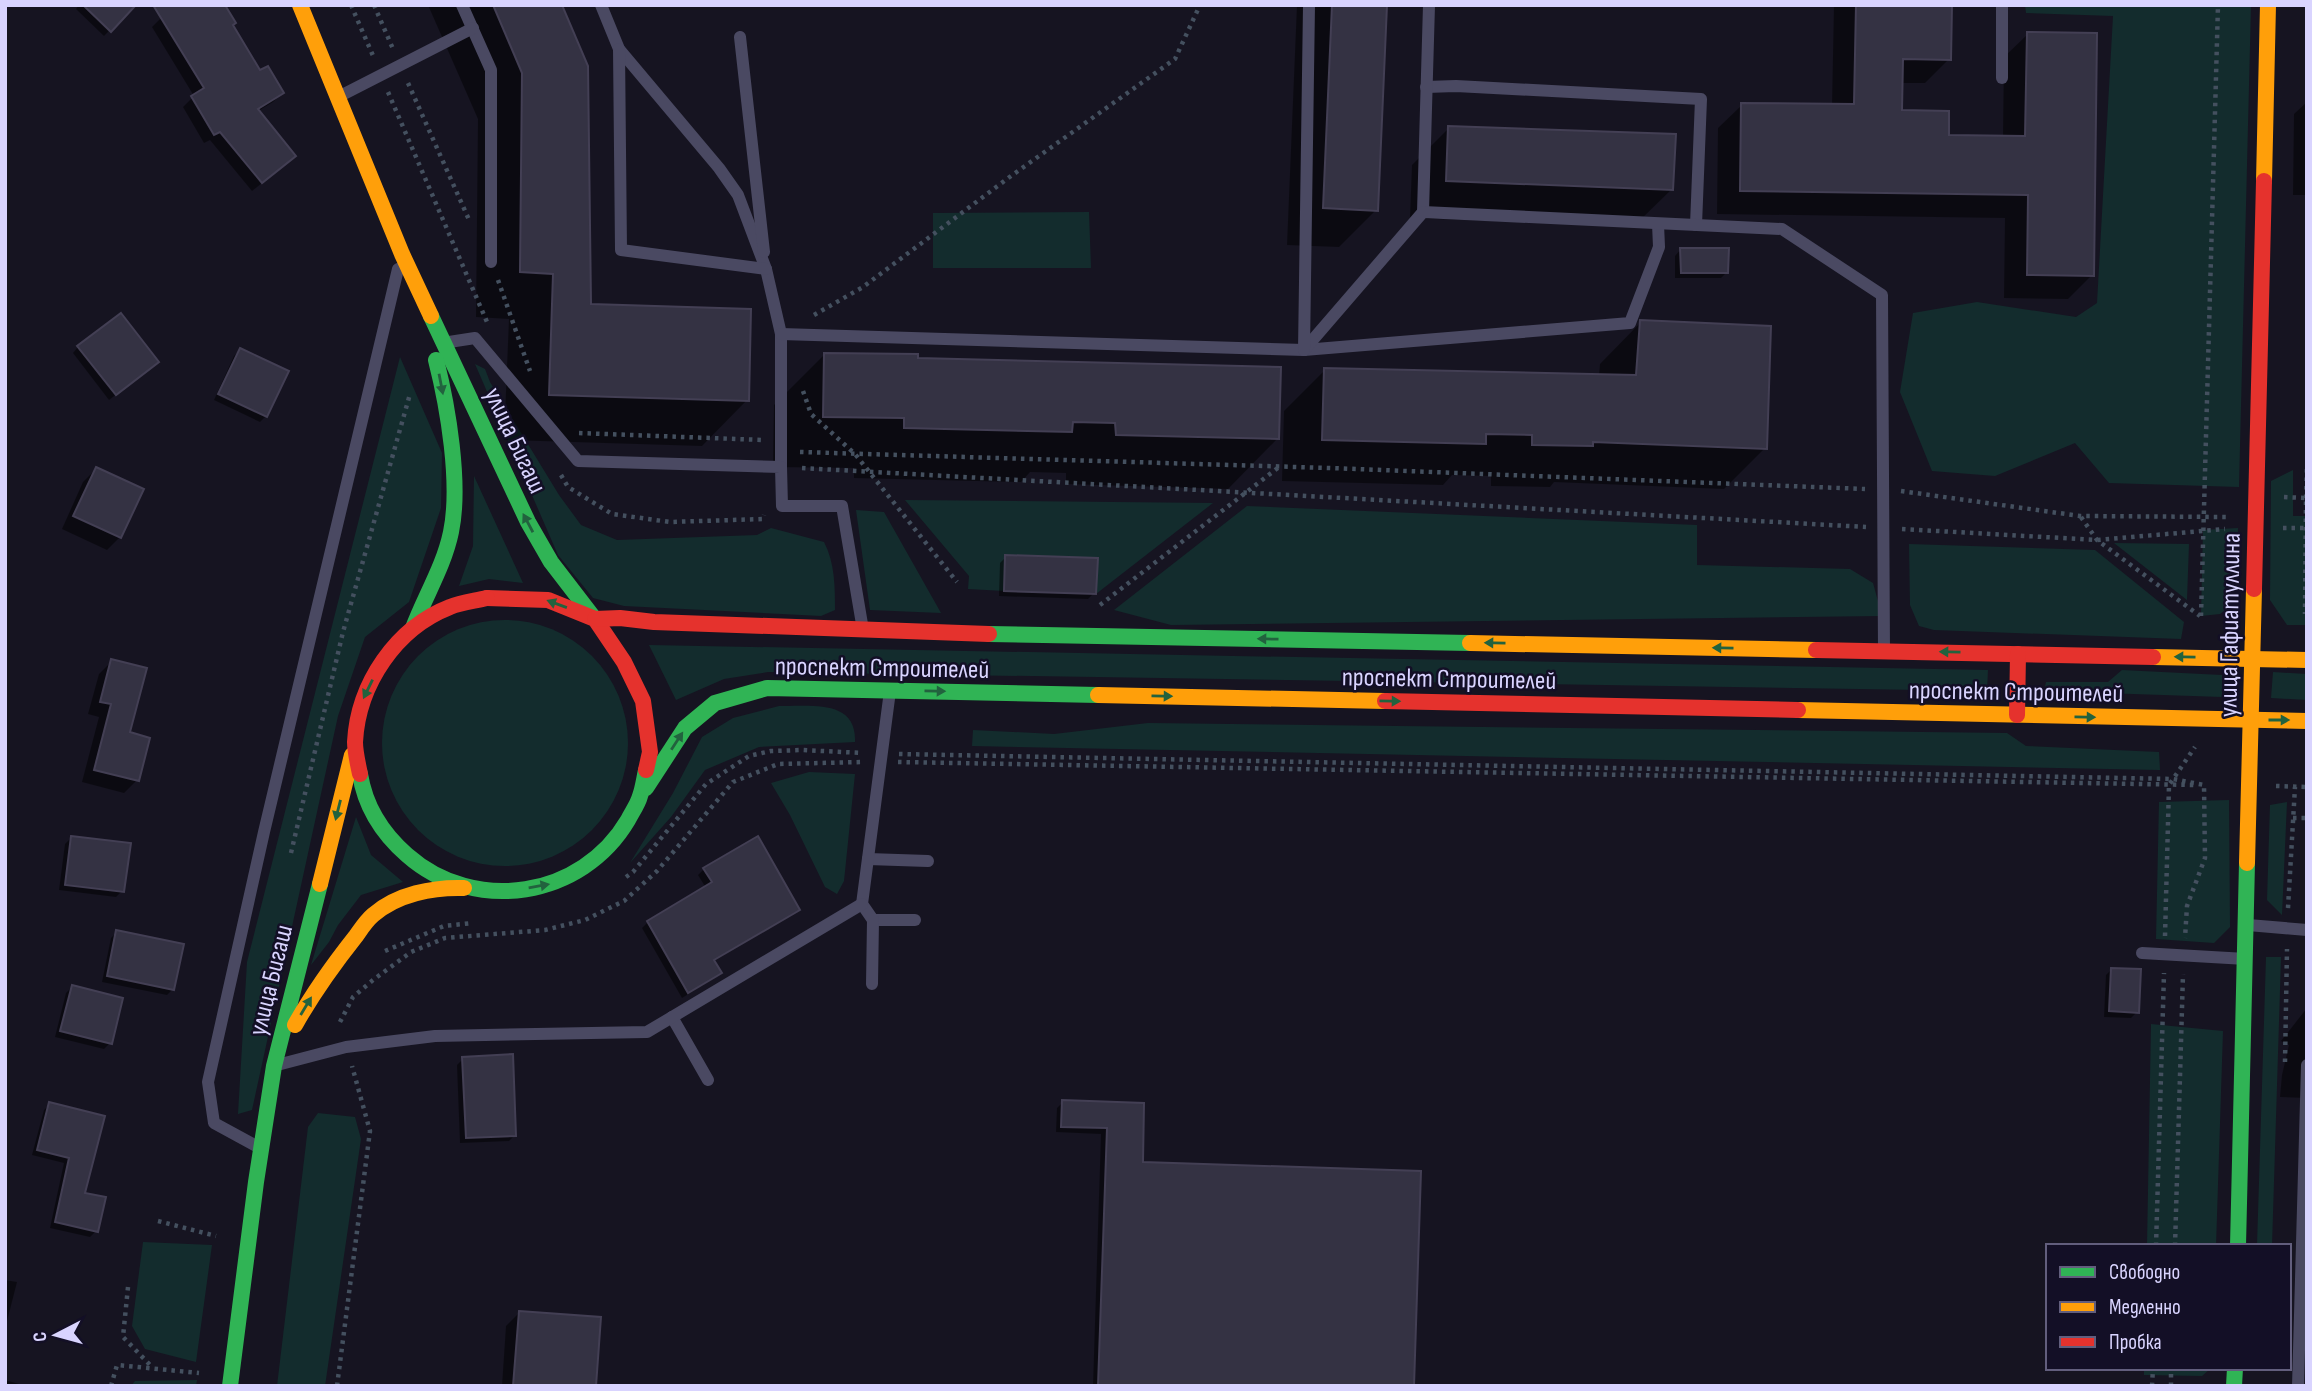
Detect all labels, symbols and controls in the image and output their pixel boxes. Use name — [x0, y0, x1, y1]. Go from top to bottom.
one-way arrow — [436, 373, 447, 395]
street label: улица Бигаш — [477, 383, 553, 498]
one-way arrow — [523, 512, 535, 532]
street label: улица Гафиатуллина — [2213, 533, 2248, 717]
one-way arrow — [546, 598, 567, 609]
one-way arrow — [1257, 633, 1279, 645]
one-way arrow — [1484, 638, 1506, 649]
one-way arrow — [1712, 642, 1734, 653]
one-way arrow — [1939, 646, 1961, 658]
street label: проспект Строителей — [775, 651, 989, 686]
one-way arrow — [2174, 652, 2196, 663]
street label: проспект Строителей — [1342, 662, 1556, 697]
street label: проспект Строителей — [1909, 675, 2123, 710]
one-way arrow — [362, 679, 373, 699]
one-way arrow — [924, 686, 946, 697]
one-way arrow — [1151, 691, 1173, 702]
one-way arrow — [1379, 696, 1401, 707]
one-way arrow — [2074, 711, 2096, 722]
one-way arrow — [2269, 714, 2291, 726]
one-way arrow — [670, 731, 683, 751]
one-way arrow — [333, 800, 343, 821]
one-way arrow — [528, 881, 550, 892]
street label: улица Бигаш — [243, 922, 300, 1039]
one-way arrow — [300, 997, 312, 1016]
legend — [2046, 1244, 2291, 1370]
text: Свободно — [2109, 1260, 2180, 1285]
text: Медленно — [2109, 1295, 2181, 1320]
north arrow — [21, 1300, 91, 1370]
text: С — [29, 1330, 53, 1343]
text: Пробка — [2109, 1330, 2162, 1355]

